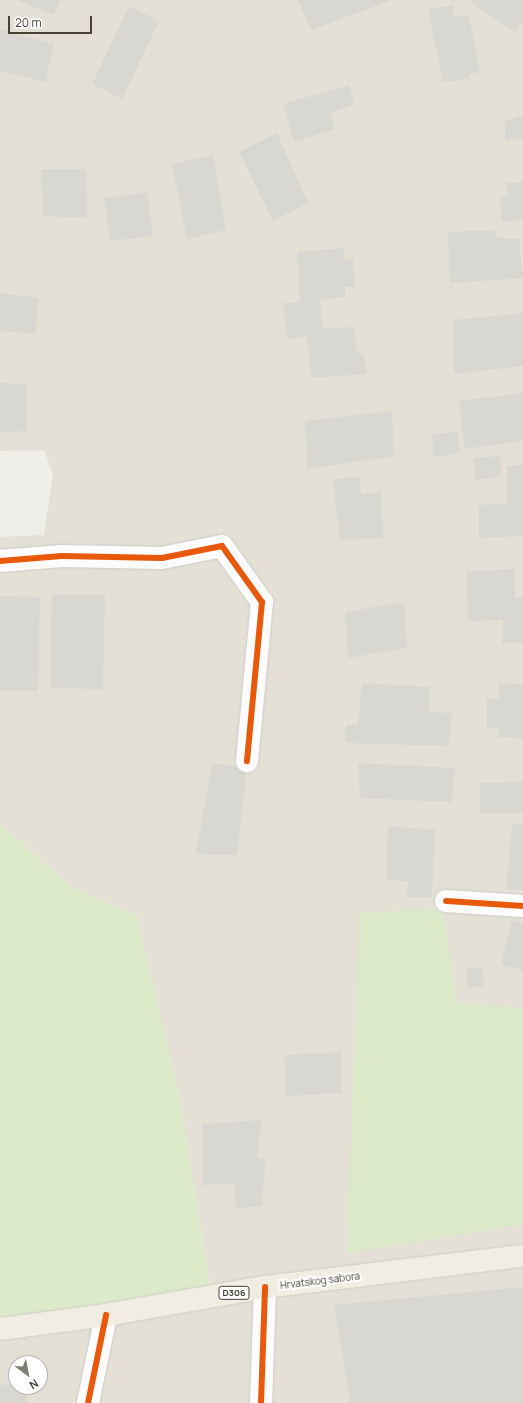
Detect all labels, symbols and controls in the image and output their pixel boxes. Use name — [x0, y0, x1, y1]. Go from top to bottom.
scale bar — [10, 8, 94, 34]
text: 20 m — [15, 14, 42, 31]
street label: Hrvatskog sabora — [279, 1270, 361, 1292]
road number: D306 — [218, 1286, 250, 1300]
north arrow — [8, 1355, 48, 1395]
text: N — [27, 1376, 41, 1393]

